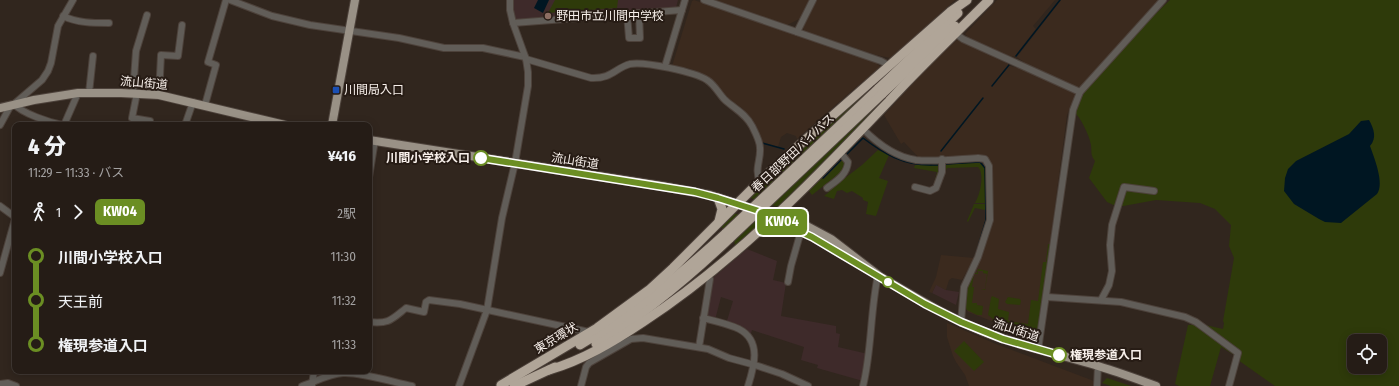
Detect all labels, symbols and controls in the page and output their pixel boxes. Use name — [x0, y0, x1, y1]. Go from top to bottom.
place label: 野田市立川間中学校 — [556, 9, 664, 23]
marker: 野田市立川間中学校 — [543, 11, 553, 21]
street label: 流山街道 — [119, 74, 169, 92]
place label: 川間局入口 — [344, 83, 404, 97]
marker: 川間局入口 — [331, 85, 341, 95]
street label: 春日部野田バイパス — [749, 111, 837, 195]
text: 4 分 — [28, 133, 66, 160]
text: ¥416 — [328, 147, 356, 165]
marker: 川間小学校入口 — [473, 150, 489, 166]
street label: 流山街道 — [550, 150, 600, 172]
place label: 川間小学校入口 — [386, 151, 470, 165]
text: 11:29 – 11:33 · バス — [28, 165, 124, 180]
icon: walk — [28, 201, 50, 223]
icon: forward — [67, 201, 89, 223]
text: KW04 — [103, 203, 137, 220]
text: 1 — [56, 205, 61, 220]
text: 2駅 — [337, 206, 356, 221]
line badge: KW04 — [754, 209, 810, 235]
text: KW04 — [765, 213, 799, 230]
text: 川間小学校入口 — [58, 249, 163, 267]
text: 11:30 — [331, 249, 356, 264]
unlabelled marker — [882, 276, 894, 288]
text: 天王前 — [58, 293, 103, 311]
text: 11:32 — [332, 293, 356, 308]
street label: 流山街道 — [991, 316, 1041, 344]
street label: 東京環状 — [532, 320, 580, 356]
map controls — [1347, 334, 1387, 374]
button: locate — [1347, 334, 1387, 374]
text: 権現参道入口 — [58, 337, 148, 355]
text: 11:33 — [331, 337, 356, 352]
marker: 権現参道入口 — [1051, 347, 1067, 363]
place label: 権現参道入口 — [1070, 348, 1142, 362]

